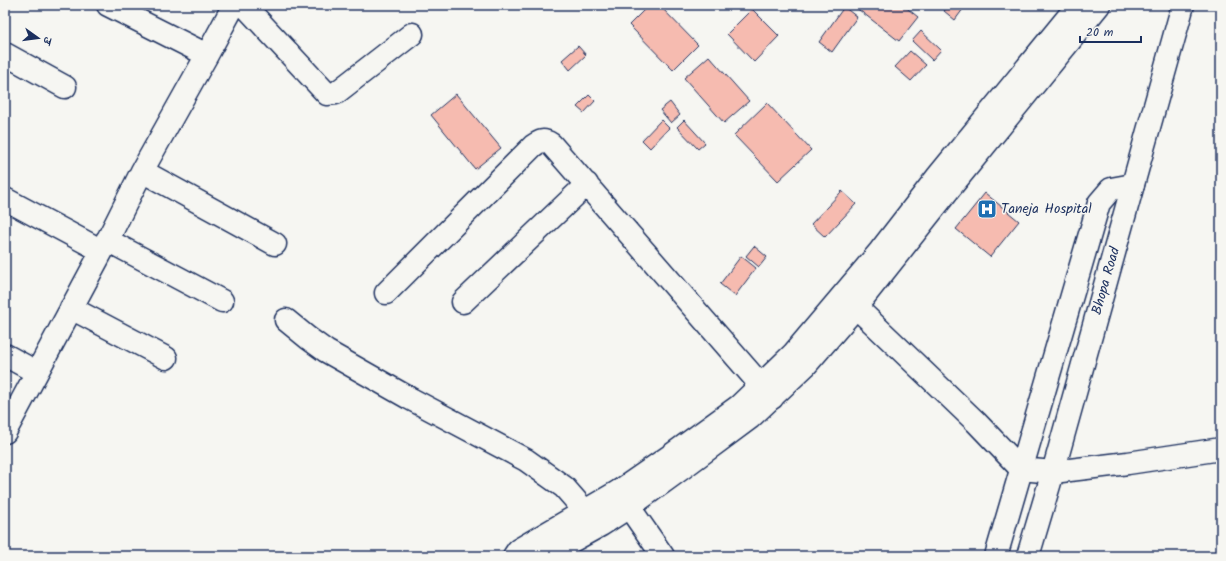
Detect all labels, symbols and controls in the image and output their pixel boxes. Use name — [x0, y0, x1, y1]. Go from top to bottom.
north arrow — [18, 18, 58, 58]
scale bar — [1080, 18, 1141, 44]
text: 20 m — [1086, 23, 1114, 42]
text: उ — [37, 35, 56, 48]
hospital icon: Taneja Hospital — [976, 198, 998, 220]
place label: Taneja Hospital — [1001, 198, 1092, 220]
street label: Bhopa Road — [1086, 243, 1126, 318]

